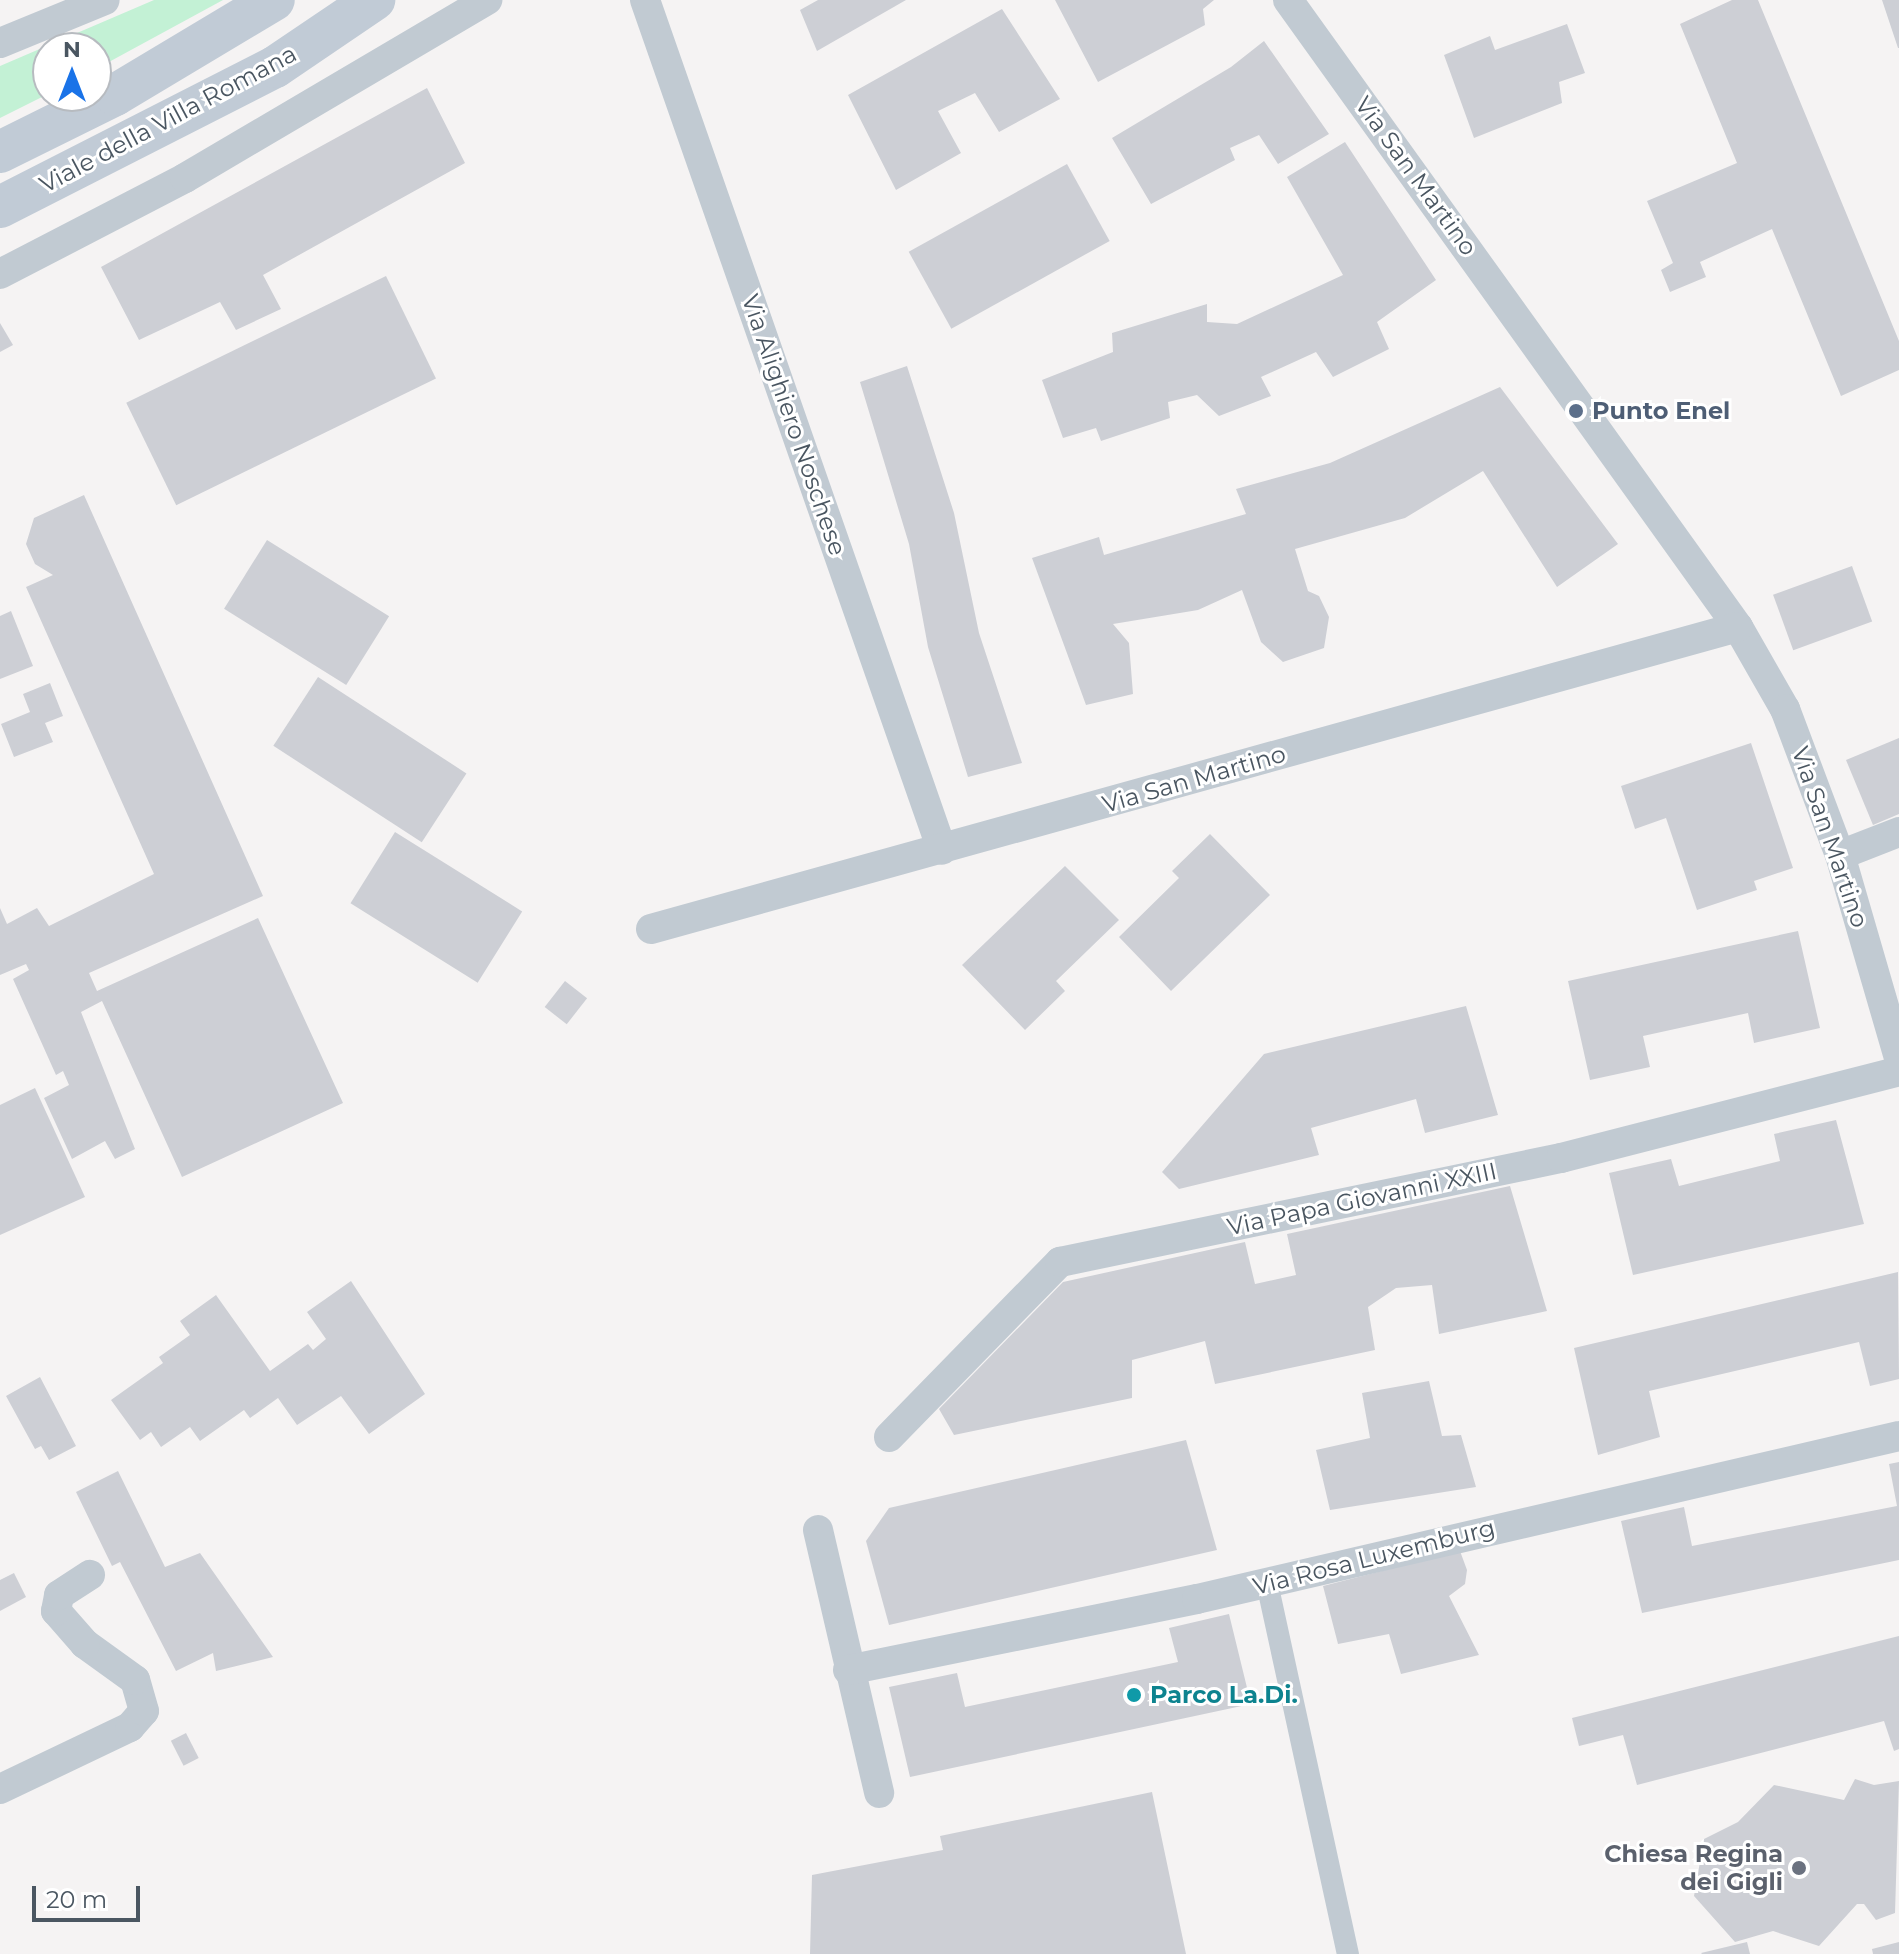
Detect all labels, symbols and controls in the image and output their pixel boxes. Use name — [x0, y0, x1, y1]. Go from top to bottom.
north arrow — [32, 32, 112, 112]
text: N — [63, 36, 81, 63]
street label: Viale della Villa Romana — [35, 39, 301, 199]
street label: Via San Martino — [1349, 91, 1483, 261]
street label: Via Alighiero Noschese — [736, 291, 852, 559]
place label: Punto Enel — [1592, 397, 1730, 425]
marker: Punto Enel — [1567, 402, 1585, 420]
street label: Via San Martino — [1099, 739, 1289, 819]
street label: Via San Martino — [1786, 743, 1874, 931]
street label: Via Papa Giovanni XXIII — [1225, 1156, 1499, 1242]
street label: Via Rosa Luxemburg — [1250, 1513, 1498, 1601]
place label: Parco La.Di. — [1150, 1681, 1298, 1709]
marker: Parco La.Di. — [1125, 1686, 1143, 1704]
place label: Chiesa Regina dei Gigli — [1604, 1840, 1783, 1896]
marker: Chiesa Regina dei Gigli — [1790, 1859, 1808, 1877]
scale bar — [36, 1870, 144, 1920]
text: 20 m — [46, 1885, 107, 1914]

